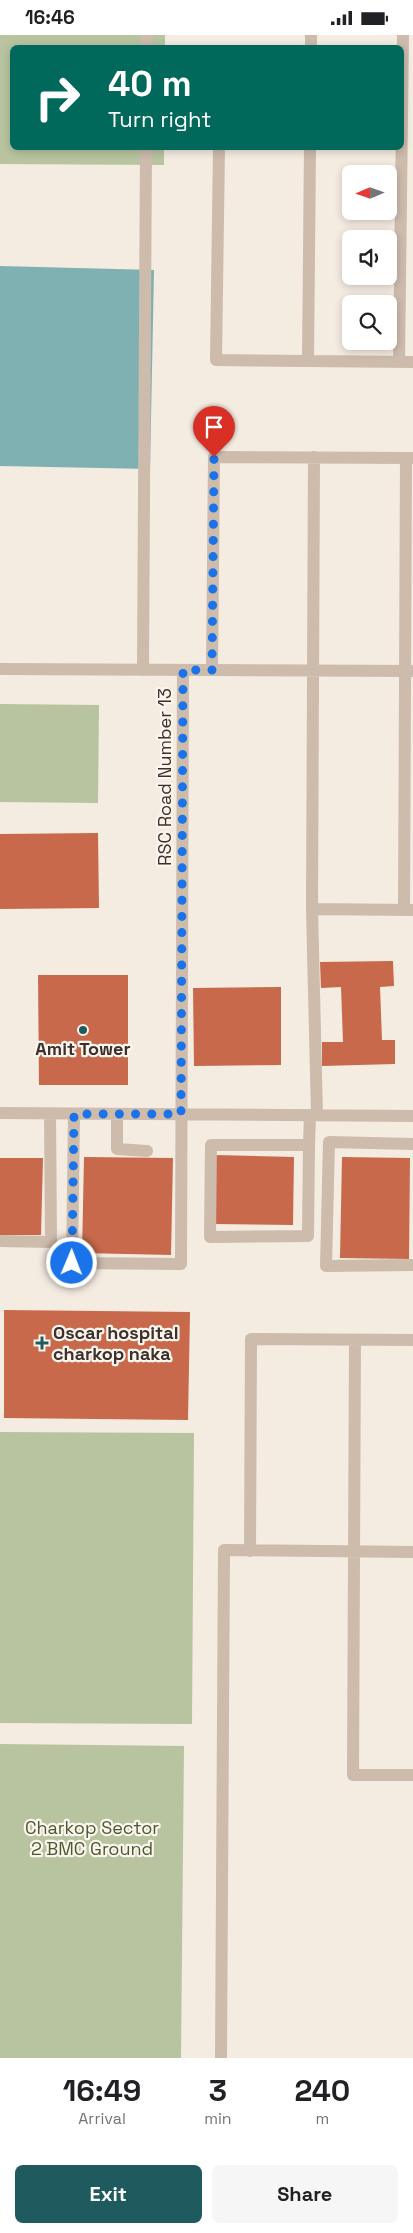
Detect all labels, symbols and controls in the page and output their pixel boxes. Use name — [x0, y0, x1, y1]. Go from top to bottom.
text: 16:46 — [25, 5, 75, 30]
text: 40 m — [108, 62, 192, 106]
icon: right — [25, 65, 90, 130]
text: Turn right — [108, 105, 211, 133]
north arrow — [342, 165, 398, 220]
map controls — [342, 165, 397, 350]
button: sound — [342, 230, 397, 285]
button: search — [342, 295, 397, 350]
pin — [193, 406, 235, 457]
icon: arrive — [200, 413, 228, 441]
street label: RSC Road Number 13 — [153, 688, 176, 866]
marker: Amit Tower — [77, 1024, 89, 1036]
place label: Amit Tower — [35, 1037, 131, 1060]
position arrow — [45, 1236, 97, 1288]
place label: Oscar hospital charkop naka — [53, 1321, 178, 1365]
marker: Oscar hospital charkop naka — [35, 1336, 49, 1350]
park label: Charkop Sector 2 BMC Ground — [25, 1816, 159, 1860]
text: 16:49 — [63, 2071, 141, 2110]
text: 3 — [209, 2071, 227, 2110]
text: 240 — [294, 2071, 350, 2110]
text: Arrival — [78, 2108, 126, 2129]
text: min — [204, 2108, 232, 2129]
text: m — [315, 2108, 329, 2129]
button: Exit — [15, 2165, 202, 2223]
button: Share — [212, 2165, 398, 2223]

